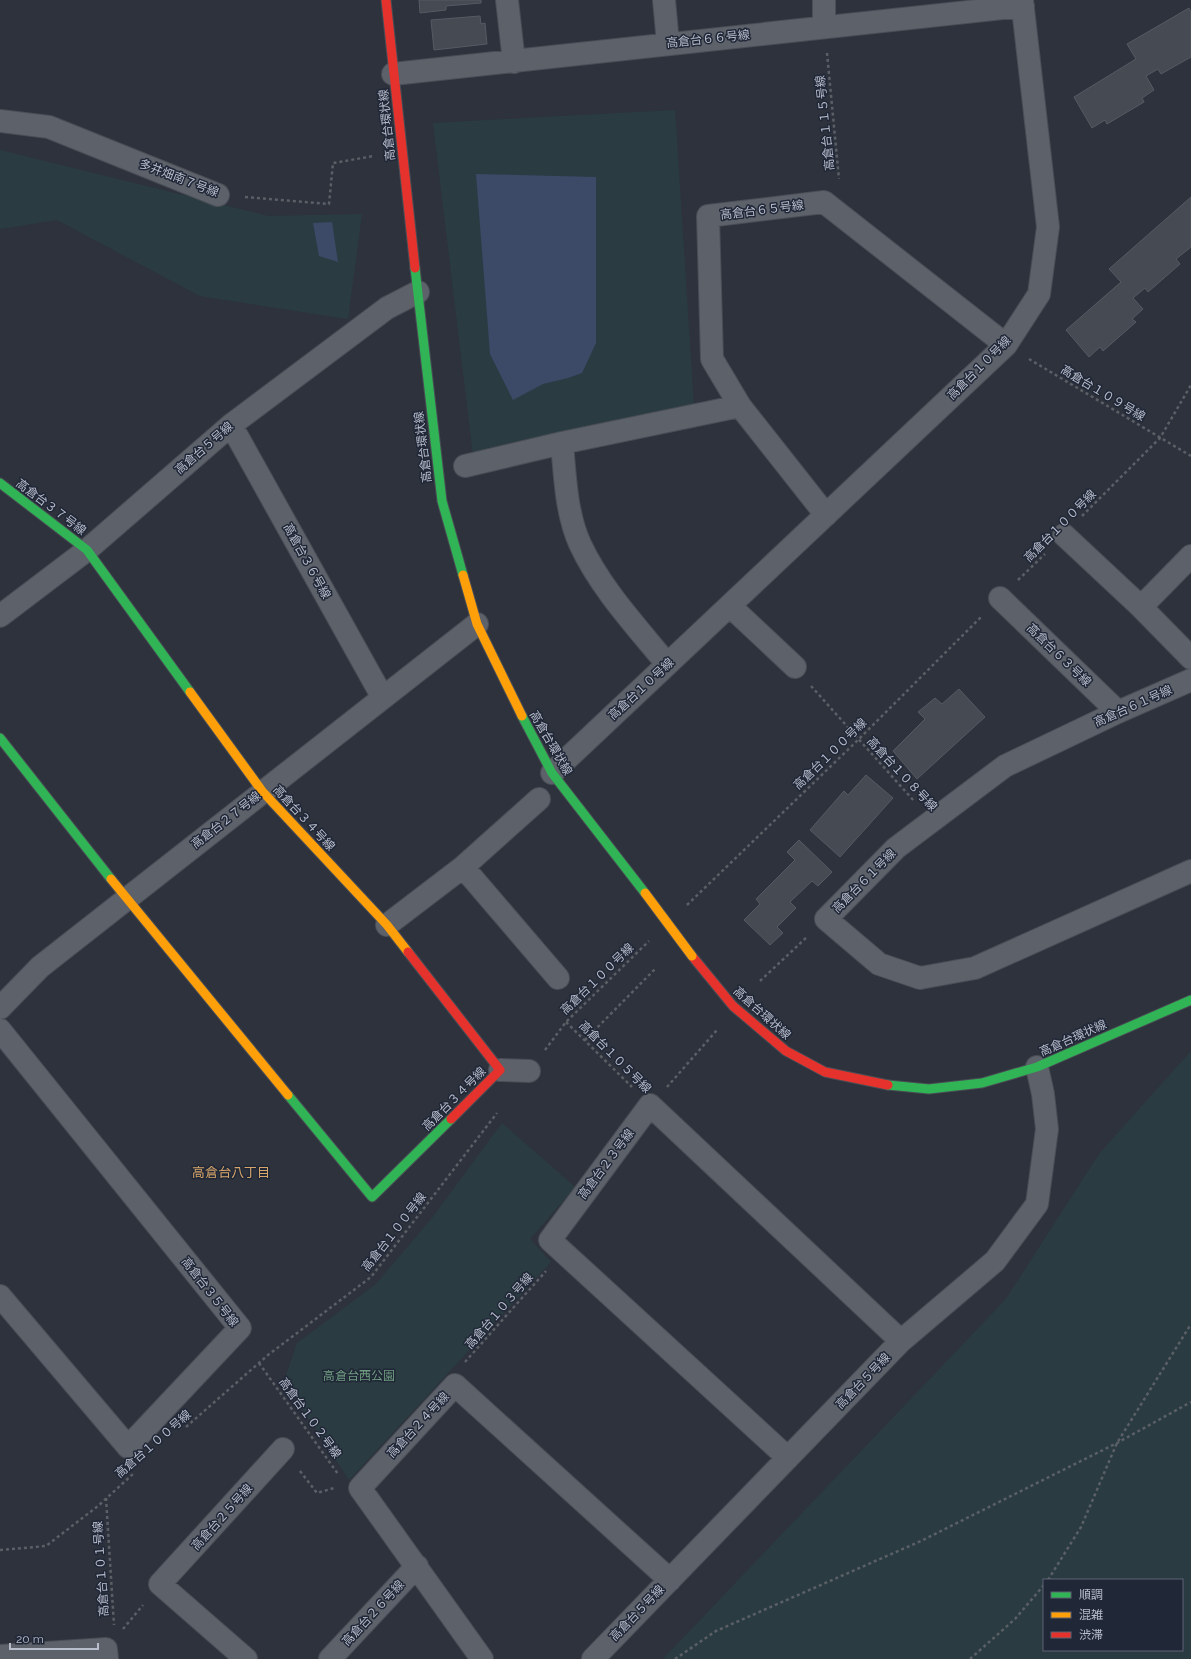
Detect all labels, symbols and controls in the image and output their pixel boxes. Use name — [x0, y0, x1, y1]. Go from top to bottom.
street label: 高倉台６６号線 — [665, 28, 751, 50]
street label: 高倉台１１５号線 — [813, 75, 837, 171]
street label: 高倉台環状線 — [376, 88, 398, 162]
street label: 多井畑南７号線 — [137, 156, 221, 200]
street label: 高倉台６５号線 — [719, 198, 805, 222]
street label: 高倉台１０号線 — [944, 333, 1014, 403]
street label: 高倉台１０９号線 — [1058, 362, 1148, 424]
street label: 高倉台環状線 — [412, 410, 434, 484]
street label: 高倉台５号線 — [172, 419, 236, 477]
street label: 高倉台３７号線 — [13, 476, 89, 538]
street label: 高倉台１００号線 — [1021, 487, 1099, 565]
street label: 高倉台３６号線 — [281, 521, 333, 601]
street label: 高倉台６３号線 — [1024, 621, 1094, 689]
street label: 高倉台１０号線 — [606, 655, 676, 723]
street label: 高倉台６１号線 — [1092, 683, 1174, 729]
street label: 高倉台環状線 — [527, 708, 575, 778]
street label: 高倉台１００号線 — [791, 716, 869, 792]
street label: 高倉台１０８号線 — [864, 734, 940, 814]
street label: 高倉台３４号線 — [270, 783, 338, 853]
street label: 高倉台２７号線 — [189, 789, 263, 851]
street label: 高倉台６１号線 — [829, 846, 899, 916]
street label: 高倉台１００号線 — [558, 941, 636, 1017]
street label: 高倉台環状線 — [731, 984, 793, 1042]
street label: 高倉台環状線 — [1037, 1017, 1109, 1059]
street label: 高倉台１０５号線 — [576, 1018, 654, 1096]
street label: 高倉台３４号線 — [419, 1064, 489, 1134]
street label: 高倉台２３号線 — [575, 1126, 637, 1202]
district label: 高倉台八丁目 — [192, 1165, 270, 1180]
street label: 高倉台１００号線 — [359, 1190, 429, 1274]
street label: 高倉台３５号線 — [179, 1255, 241, 1329]
street label: 高倉台１０３号線 — [462, 1270, 536, 1352]
street label: 高倉台５号線 — [833, 1350, 893, 1412]
park label: 高倉台西公園 — [323, 1369, 395, 1383]
street label: 高倉台１０２号線 — [276, 1375, 344, 1461]
street label: 高倉台２４号線 — [384, 1390, 452, 1460]
street label: 高倉台１００号線 — [112, 1407, 194, 1481]
street label: 高倉台２５号線 — [189, 1481, 255, 1553]
street label: 高倉台１０１号線 — [91, 1521, 111, 1617]
street label: 高倉台２６号線 — [339, 1578, 407, 1648]
legend — [1043, 1579, 1183, 1651]
street label: 高倉台５号線 — [607, 1582, 667, 1644]
text: 順調 — [1079, 1588, 1103, 1602]
text: 混雑 — [1079, 1608, 1103, 1622]
scale bar — [10, 1625, 98, 1651]
text: 渋滞 — [1079, 1628, 1103, 1642]
text: 20 m — [16, 1632, 44, 1646]

